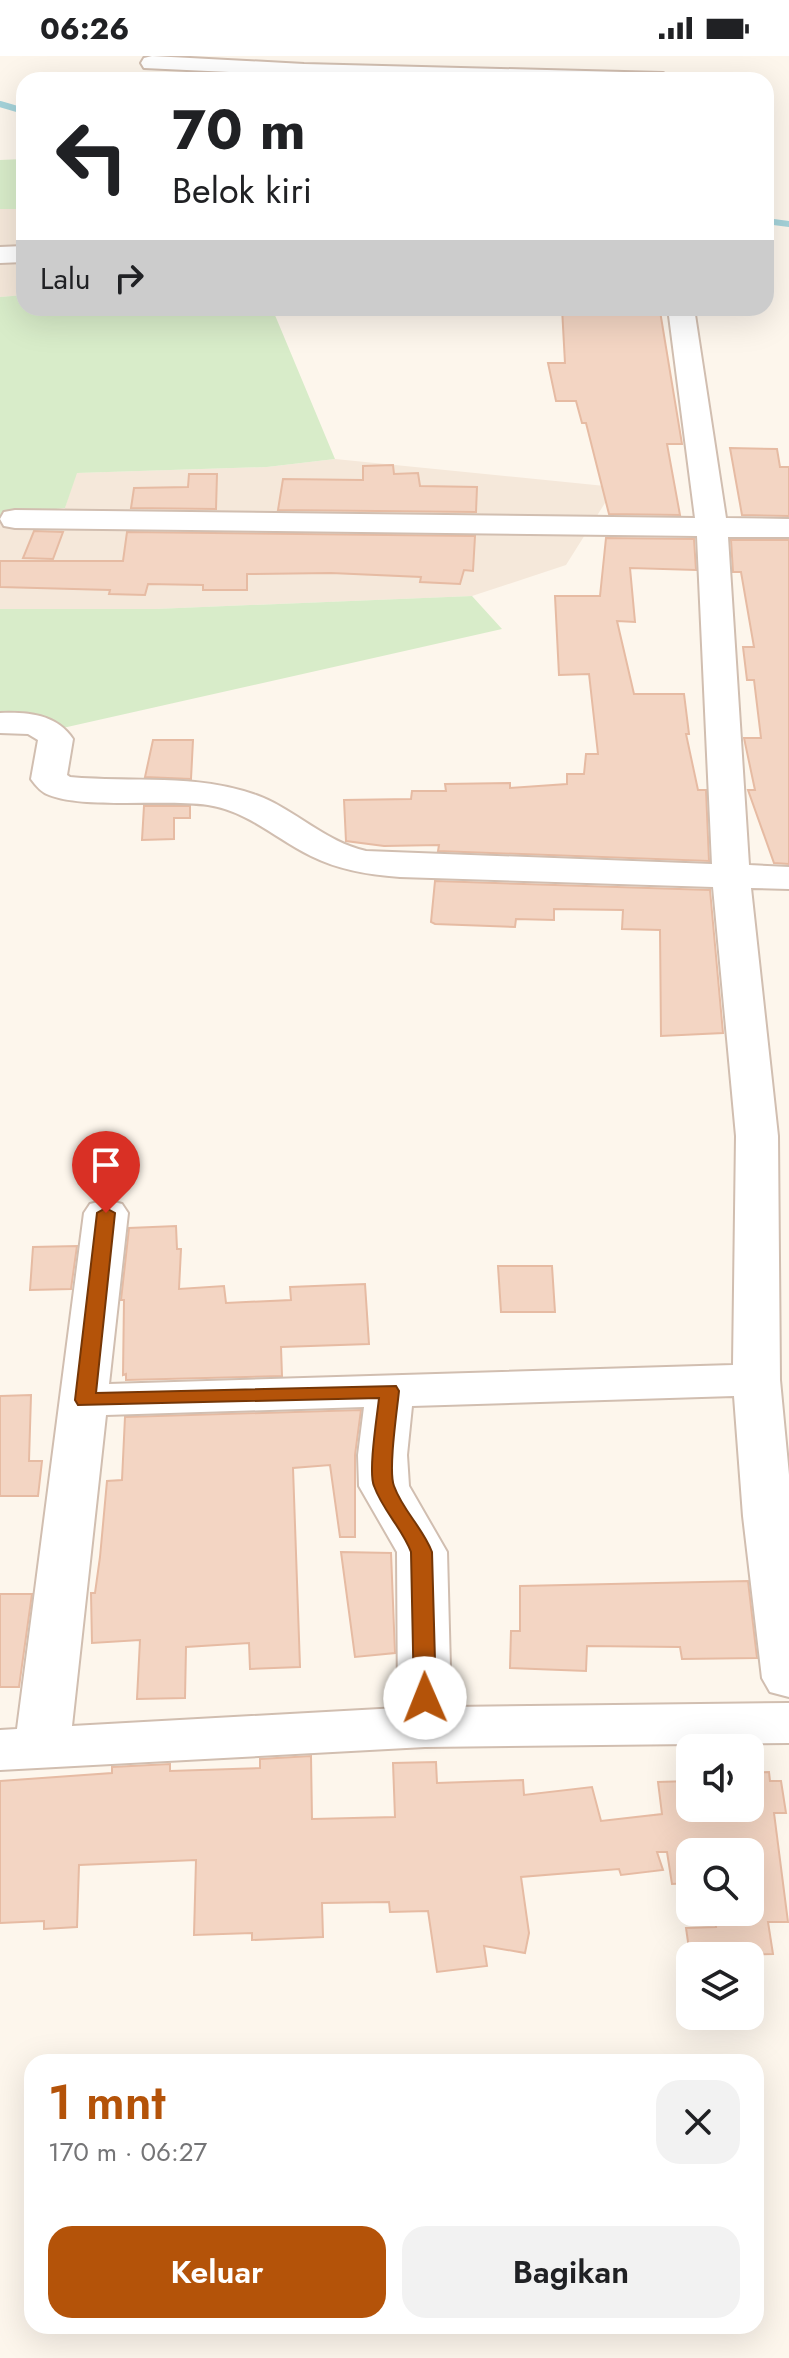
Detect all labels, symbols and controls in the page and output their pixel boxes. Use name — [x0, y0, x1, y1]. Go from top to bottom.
text: 06:26 — [40, 7, 129, 50]
text: 70 m — [172, 89, 306, 170]
icon: left — [40, 104, 144, 208]
text: Belok kiri — [172, 164, 312, 216]
icon: right — [107, 256, 151, 300]
text: Lalu — [40, 257, 91, 300]
pin — [72, 1131, 140, 1213]
icon: arrive — [84, 1143, 128, 1187]
position arrow — [383, 1656, 467, 1740]
map controls — [676, 1734, 764, 2030]
button: sound — [676, 1734, 764, 1822]
button: search — [676, 1838, 764, 1926]
button: layers — [676, 1942, 764, 2030]
text: 1 mnt — [48, 2068, 166, 2137]
button: close — [656, 2080, 740, 2164]
text: 170 m · 06:27 — [48, 2133, 207, 2171]
button: Keluar — [48, 2226, 386, 2318]
button: Bagikan — [402, 2226, 740, 2318]

